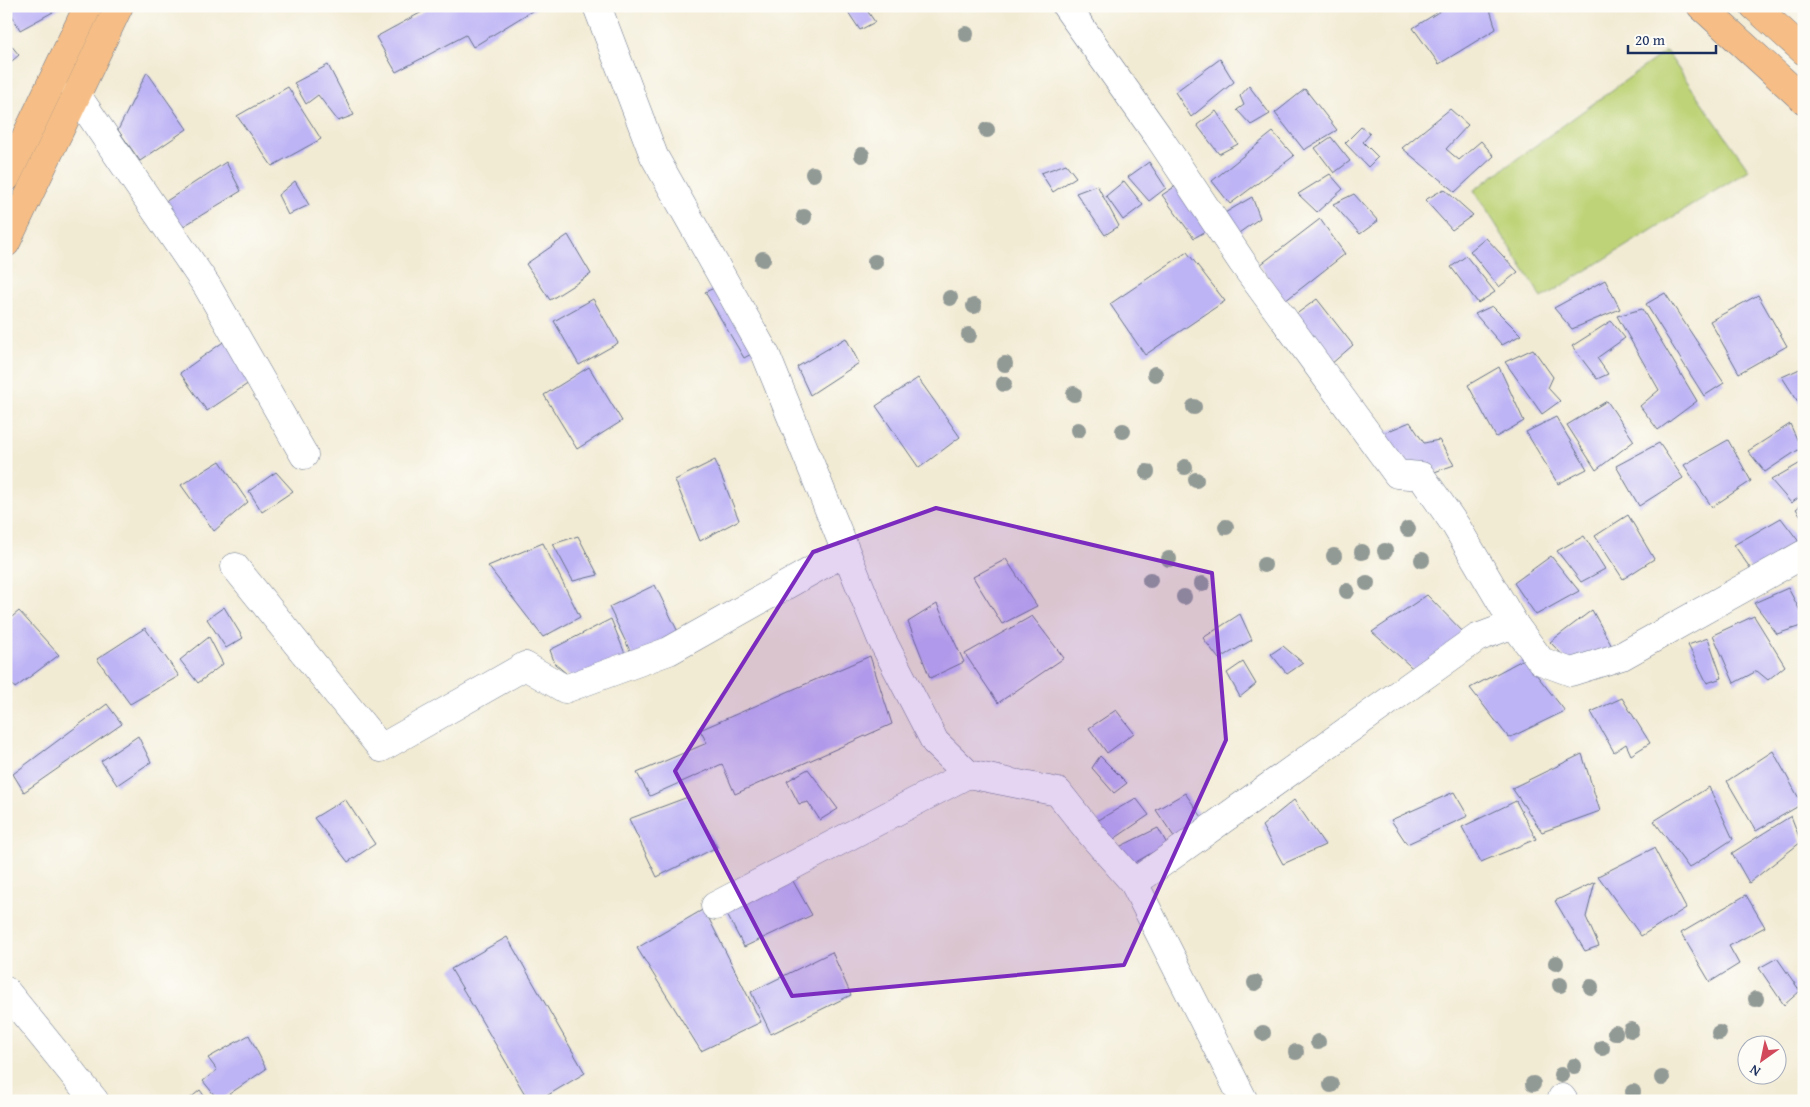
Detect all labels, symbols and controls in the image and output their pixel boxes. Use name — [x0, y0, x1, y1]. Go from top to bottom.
scale bar — [1628, 22, 1715, 54]
text: 20 m — [1635, 29, 1666, 50]
north arrow — [1738, 1034, 1788, 1084]
text: N — [1745, 1060, 1764, 1082]

